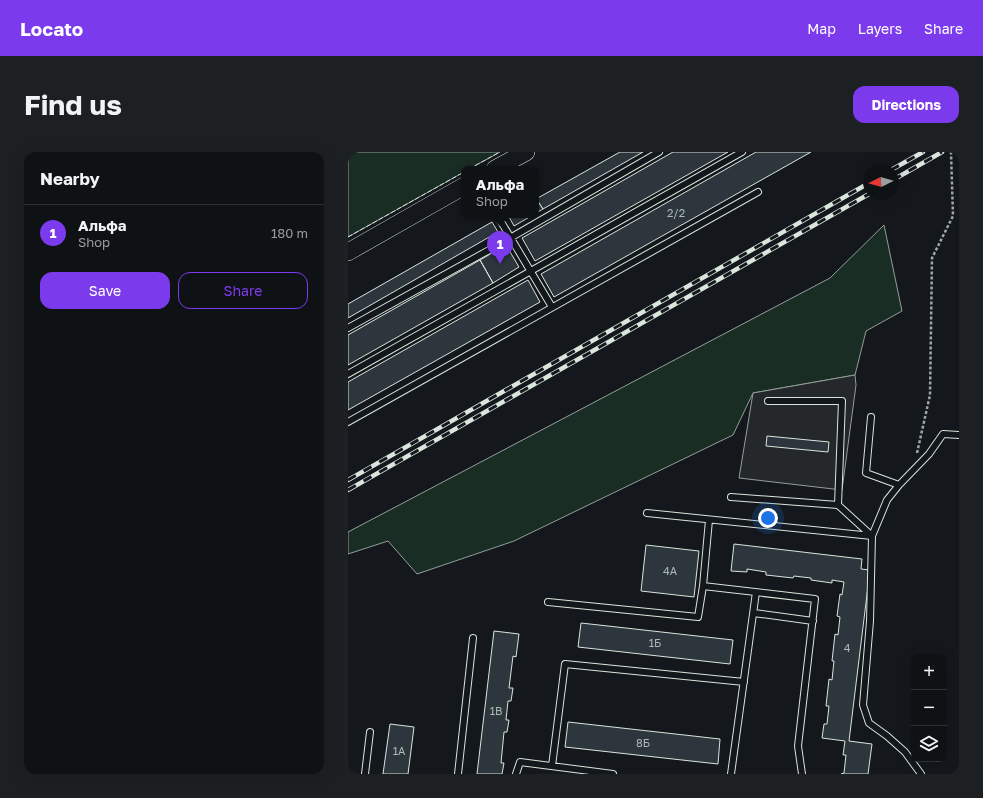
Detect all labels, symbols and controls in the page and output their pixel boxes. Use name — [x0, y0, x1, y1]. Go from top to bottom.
text: Locato — [20, 17, 83, 40]
text: Map — [807, 20, 836, 37]
text: Layers — [858, 20, 902, 37]
text: Share — [924, 20, 963, 37]
button: Directions — [853, 86, 959, 123]
text: Find us — [24, 88, 122, 121]
north arrow — [863, 164, 899, 200]
popup — [461, 166, 539, 218]
text: Nearby — [40, 168, 100, 189]
text: Альфа — [476, 175, 524, 193]
text: Shop — [476, 193, 508, 209]
house number: 2/2 — [667, 206, 685, 219]
text: Альфа — [78, 216, 127, 234]
text: 1 — [50, 225, 56, 241]
text: 180 m — [271, 225, 308, 241]
pin: 1 — [487, 231, 513, 264]
text: Shop — [78, 234, 110, 250]
button: Save — [40, 272, 170, 309]
button: Share — [178, 272, 308, 309]
your location — [758, 508, 778, 528]
house number: 4А — [663, 564, 678, 577]
house number: 1Б — [649, 636, 661, 649]
house number: 4 — [844, 641, 851, 654]
map controls — [911, 654, 947, 762]
button: + — [911, 654, 947, 690]
button: − — [911, 690, 947, 726]
house number: 1В — [490, 704, 502, 717]
button: layers — [911, 726, 947, 762]
house number: 8Б — [636, 736, 650, 749]
house number: 1А — [393, 744, 406, 757]

